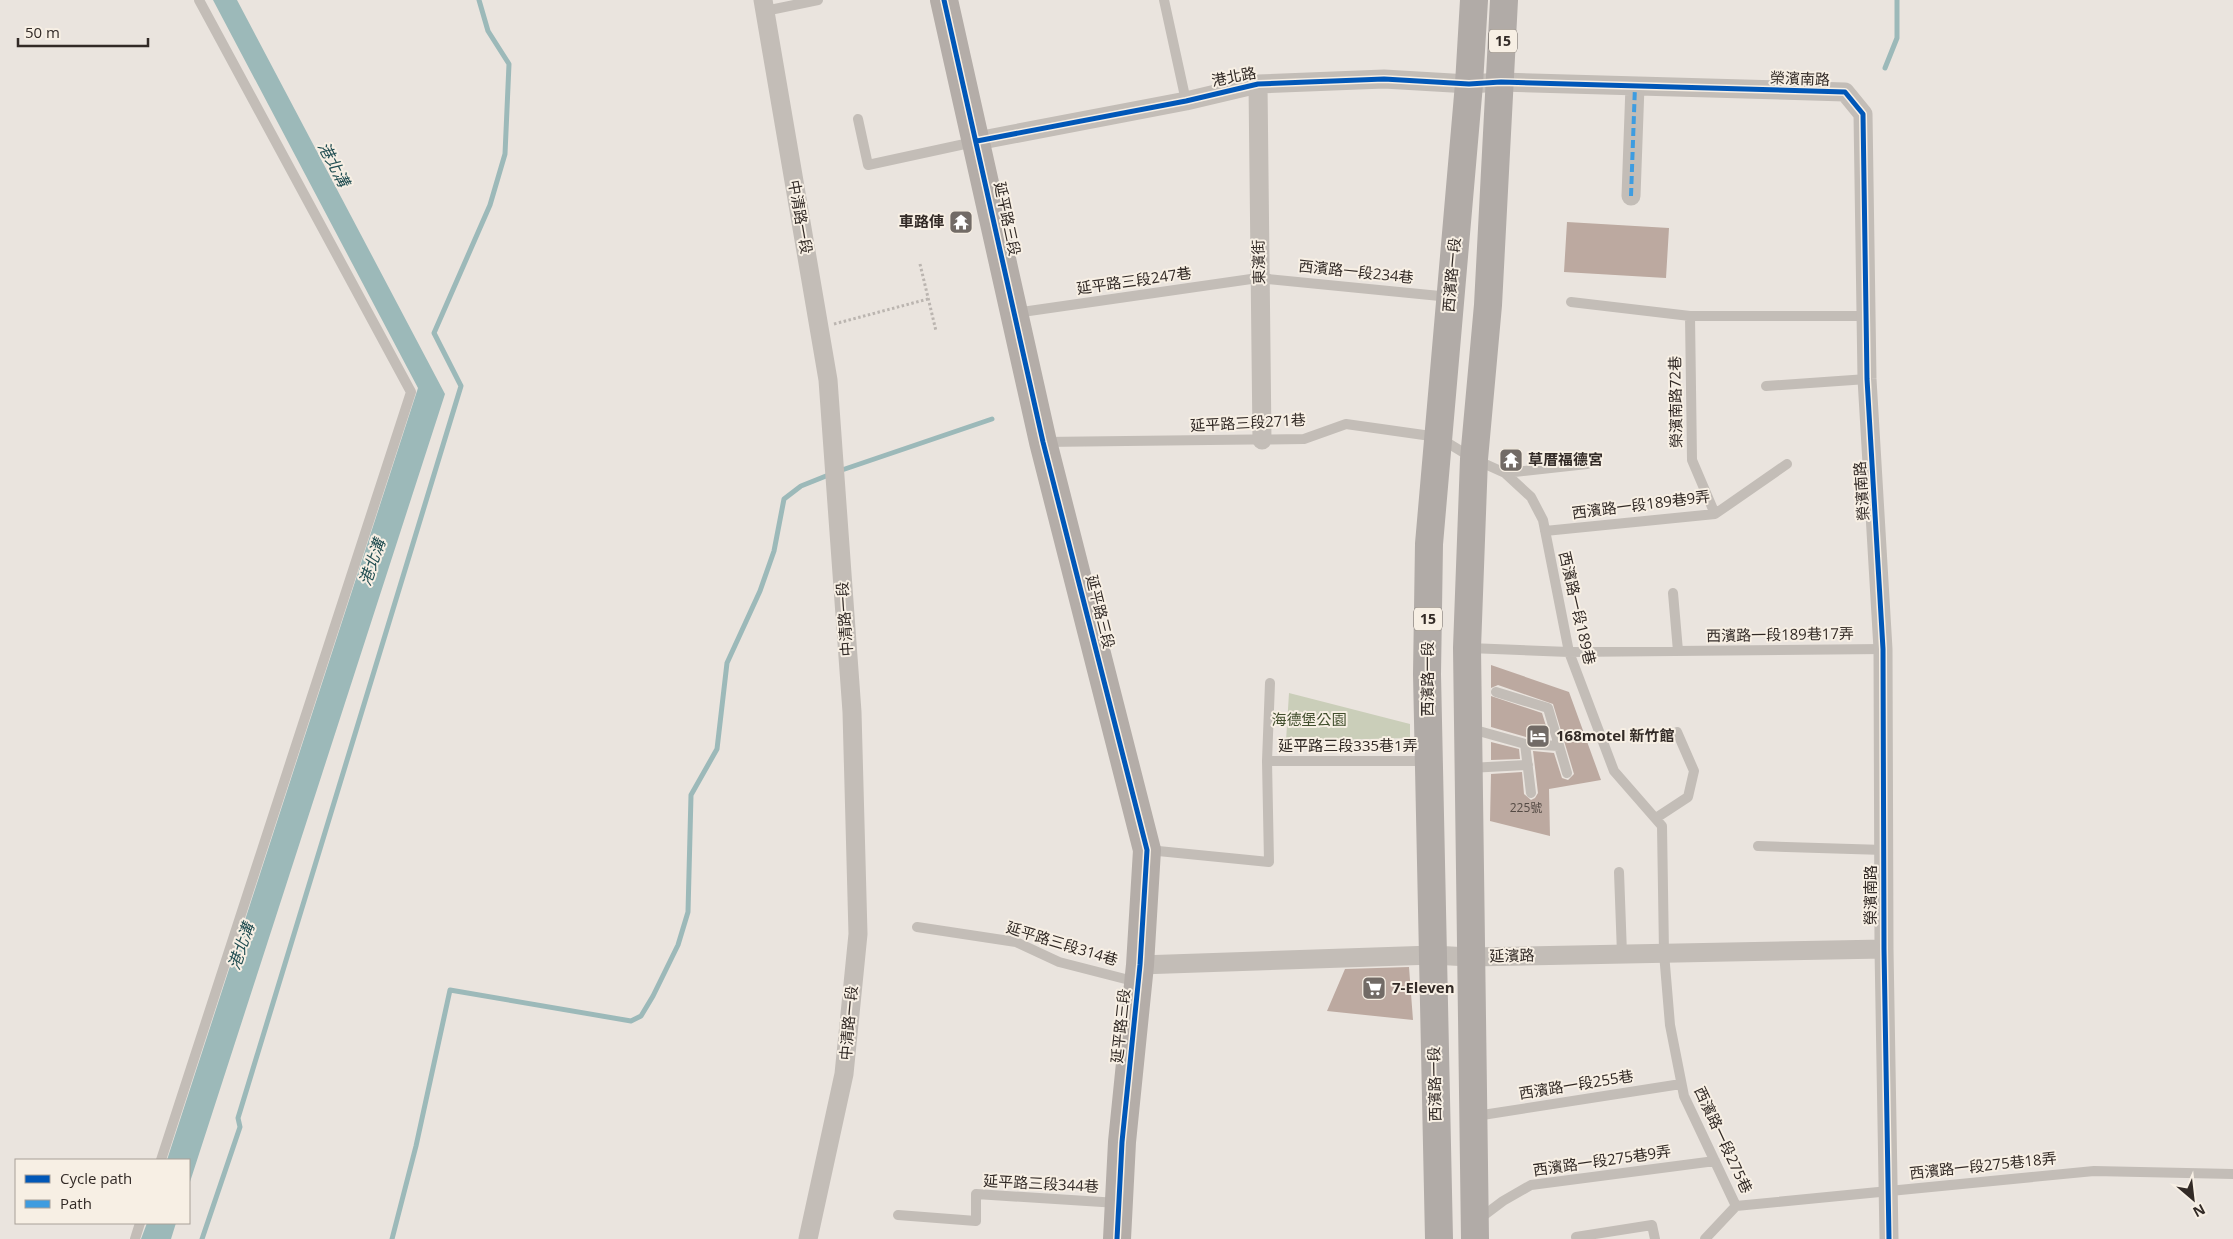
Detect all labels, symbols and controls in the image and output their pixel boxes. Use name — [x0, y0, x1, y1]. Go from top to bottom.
scale bar — [18, 15, 148, 47]
text: 50 m — [25, 22, 60, 42]
road number: 15 — [1489, 29, 1517, 52]
street label: 港北路 — [1210, 62, 1258, 90]
street label: 榮濱南路 — [1770, 67, 1830, 89]
water label: 港北溝 — [313, 138, 356, 192]
street label: 中清路一段 — [785, 178, 817, 256]
street label: 延平路三段 — [990, 180, 1026, 258]
temple icon: 車路俥 — [948, 209, 974, 235]
place label: 車路俥 — [899, 211, 944, 231]
street label: 西濱路一段 — [1438, 237, 1464, 313]
street label: 東濱街 — [1248, 239, 1268, 285]
street label: 西濱路一段234巷 — [1298, 255, 1415, 287]
street label: 延平路三段247巷 — [1075, 262, 1193, 298]
street label: 榮濱南路72巷 — [1664, 356, 1686, 448]
street label: 延平路三段271巷 — [1190, 409, 1306, 435]
temple icon: 草厝福德宮 — [1498, 447, 1524, 473]
place label: 草厝福德宮 — [1528, 449, 1603, 469]
street label: 榮濱南路 — [1849, 460, 1873, 522]
street label: 西濱路一段189巷9弄 — [1571, 486, 1711, 522]
water label: 港北溝 — [354, 534, 391, 588]
street label: 西濱路一段189巷 — [1555, 549, 1601, 666]
street label: 延平路三段 — [1082, 573, 1120, 651]
street label: 中清路一段 — [831, 581, 857, 657]
road number: 15 — [1414, 608, 1442, 630]
street label: 西濱路一段189巷17弄 — [1706, 623, 1854, 645]
street label: 西濱路一段 — [1417, 641, 1437, 717]
park label: 海德堡公園 — [1271, 709, 1347, 729]
hotel icon: 168motel 新竹館 — [1525, 723, 1551, 749]
place label: 168motel 新竹館 — [1556, 725, 1675, 745]
street label: 延平路三段335巷1弄 — [1278, 735, 1418, 755]
house number: 225號 — [1510, 799, 1542, 816]
street label: 榮濱南路 — [1860, 865, 1880, 925]
street label: 延平路三段314巷 — [1004, 917, 1121, 970]
water label: 港北溝 — [223, 918, 260, 972]
street label: 延濱路 — [1489, 945, 1535, 965]
supermarket icon: 7-Eleven — [1361, 975, 1387, 1001]
place label: 7-Eleven — [1392, 977, 1455, 997]
street label: 中清路一段 — [835, 985, 861, 1061]
street label: 延平路三段 — [1106, 988, 1134, 1064]
street label: 西濱路一段 — [1423, 1046, 1445, 1122]
street label: 西濱路一段255巷 — [1517, 1065, 1635, 1103]
street label: 西濱路一段275巷 — [1690, 1083, 1757, 1196]
street label: 西濱路一段275巷9弄 — [1531, 1140, 1672, 1180]
street label: 西濱路一段275巷18弄 — [1908, 1147, 2057, 1183]
legend — [15, 1159, 190, 1224]
text: Cycle path — [60, 1168, 132, 1188]
street label: 延平路三段344巷 — [983, 1170, 1099, 1196]
north arrow — [2168, 1174, 2218, 1224]
text: Path — [60, 1193, 92, 1213]
text: N — [2190, 1200, 2209, 1222]

